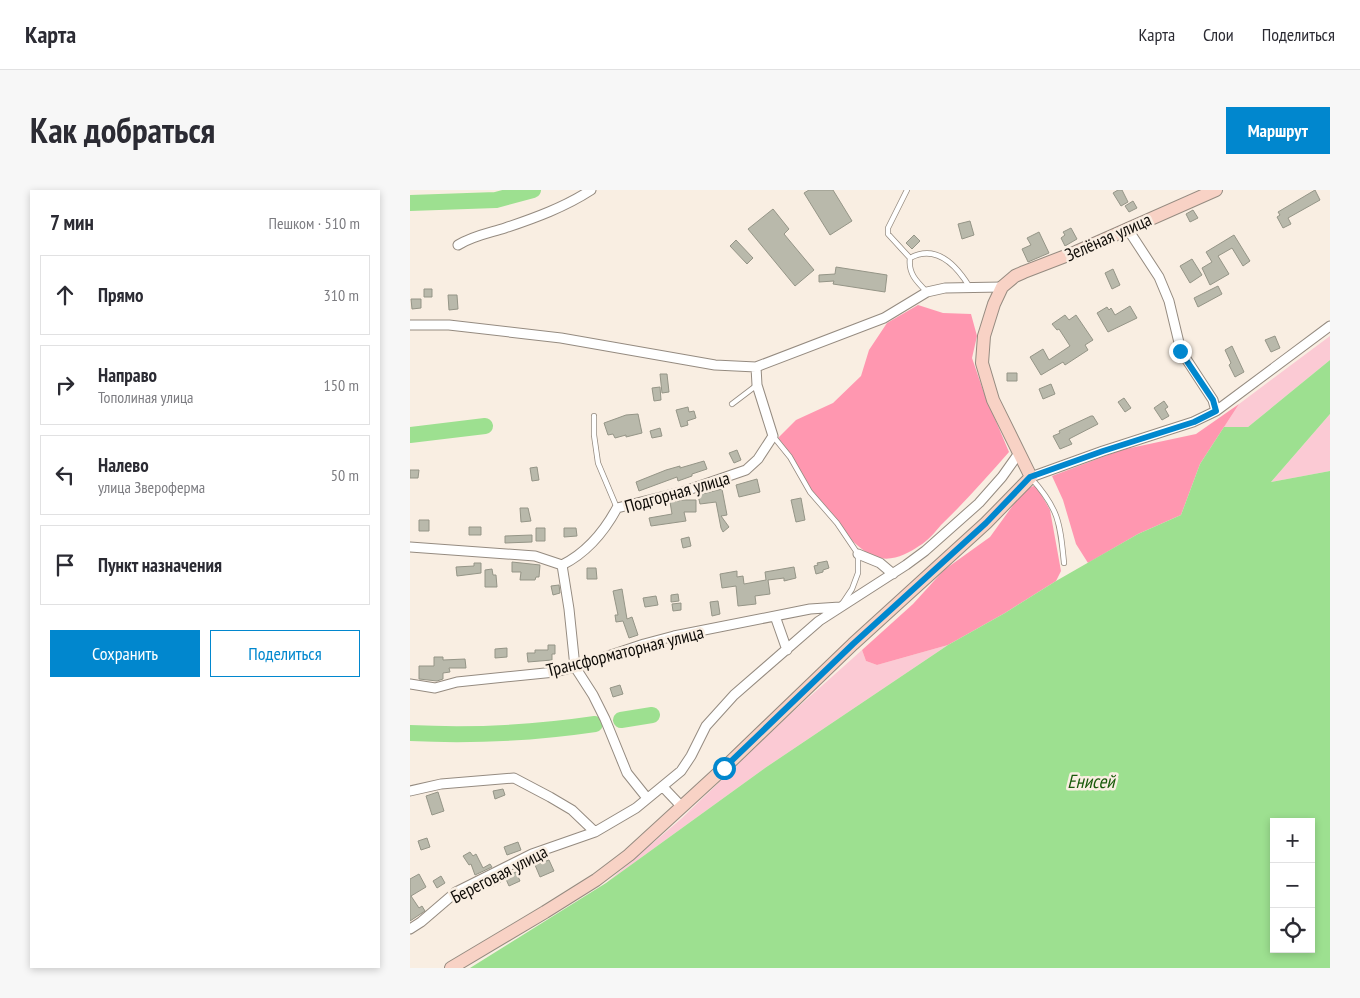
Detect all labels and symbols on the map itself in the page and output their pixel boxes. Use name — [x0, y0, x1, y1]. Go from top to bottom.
street label: Зелёная улица — [1061, 208, 1155, 266]
route end — [1169, 340, 1192, 363]
street label: Подгорная улица — [622, 466, 732, 518]
street label: Трансформаторная улица — [544, 620, 706, 682]
route start — [713, 757, 736, 780]
water label: Енисей — [1067, 769, 1116, 793]
street label: Береговая улица — [447, 840, 551, 908]

